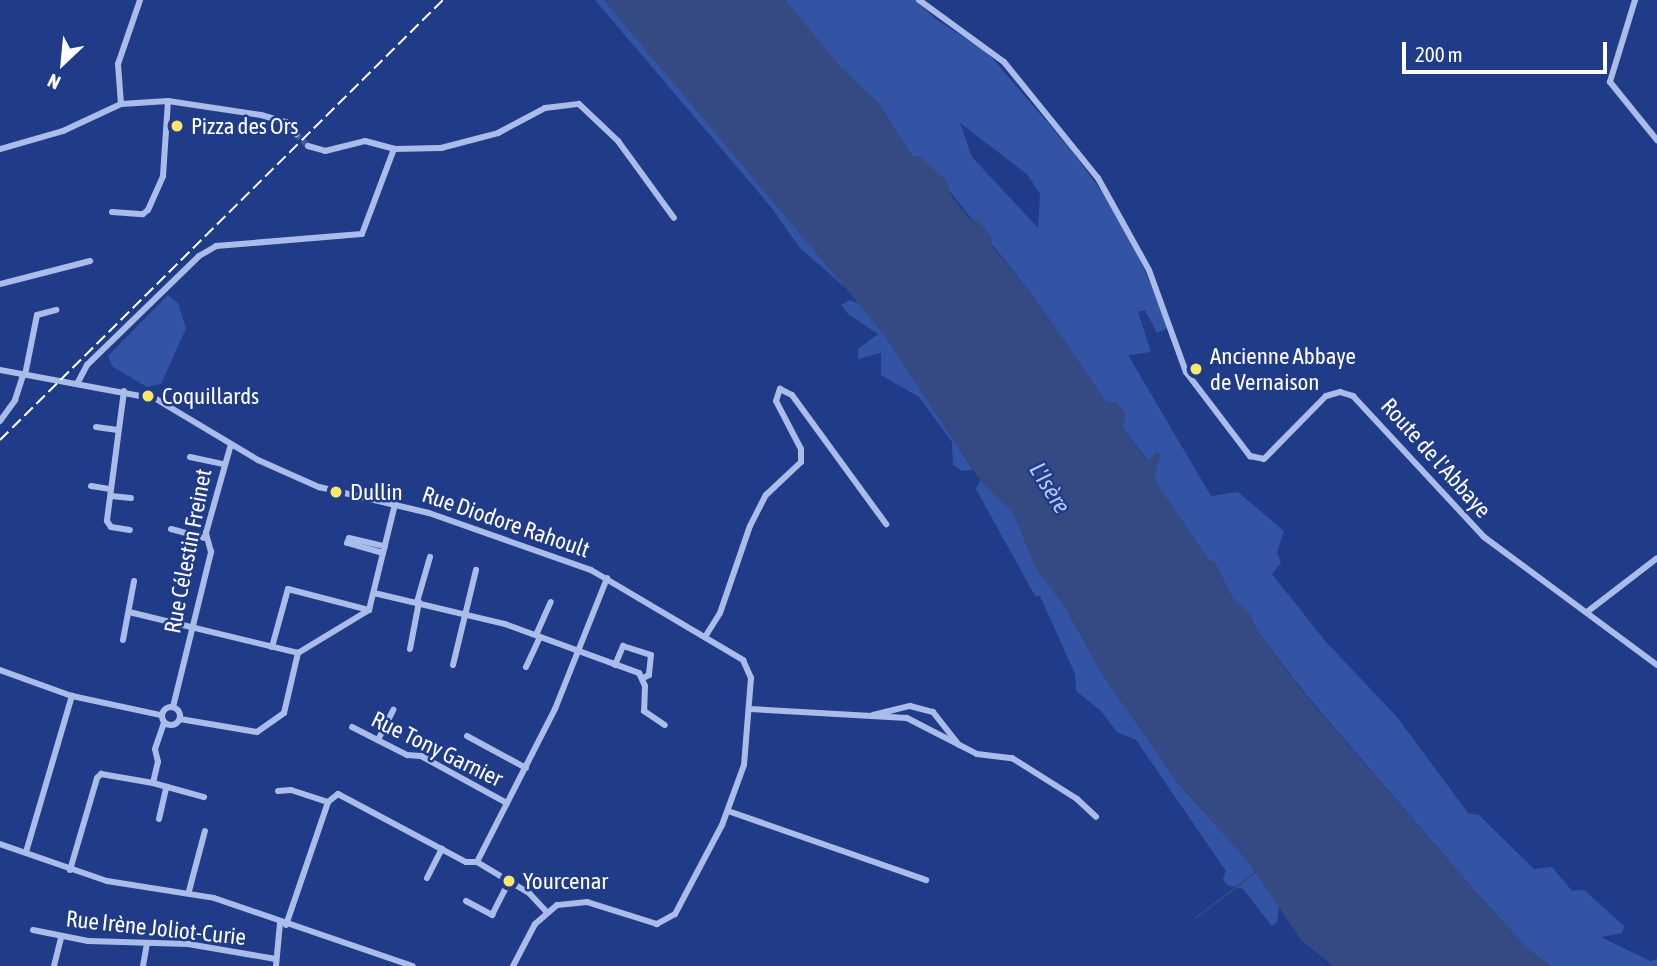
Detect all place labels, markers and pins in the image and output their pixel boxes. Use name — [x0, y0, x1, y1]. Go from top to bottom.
place label: Pizza des Ors — [191, 112, 298, 140]
marker: Pizza des Ors — [169, 118, 185, 134]
place label: Ancienne Abbaye de Vernaison — [1210, 342, 1356, 396]
marker: Ancienne Abbaye de Vernaison — [1188, 361, 1204, 377]
place label: Coquillards — [162, 382, 259, 410]
marker: Coquillards — [140, 388, 156, 404]
place label: Dullin — [350, 478, 403, 506]
marker: Dullin — [328, 484, 344, 500]
place label: Yourcenar — [523, 867, 608, 895]
marker: Yourcenar — [501, 873, 517, 889]

